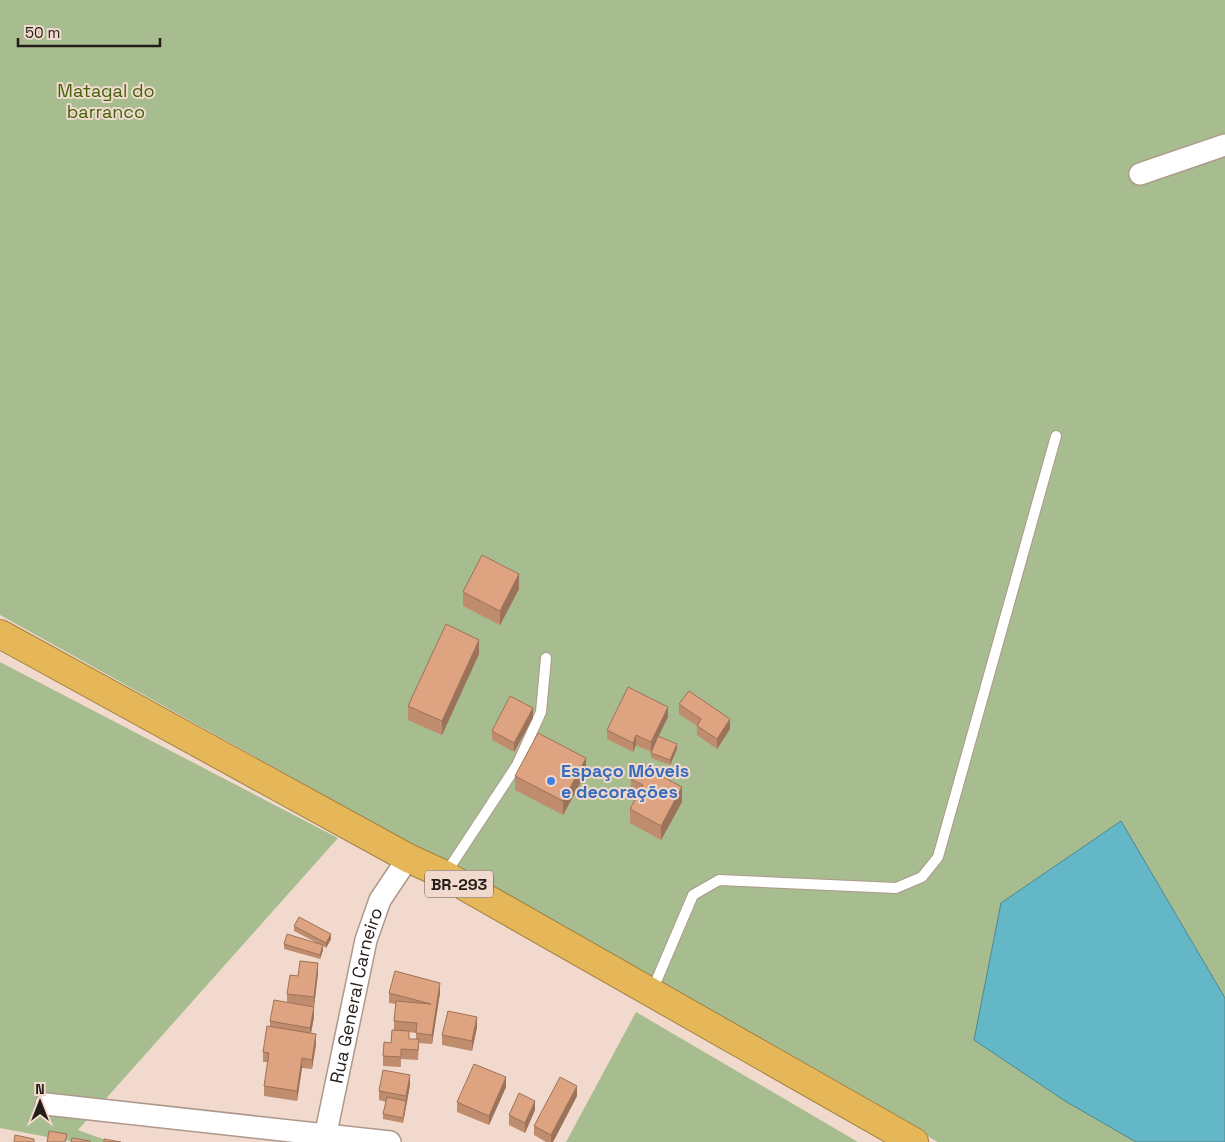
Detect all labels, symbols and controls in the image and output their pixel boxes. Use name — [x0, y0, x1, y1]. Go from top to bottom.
scale bar — [18, 15, 160, 47]
text: 50 m — [25, 23, 60, 42]
park label: Matagal do barranco — [57, 79, 155, 123]
place label: Espaço Móveis e decorações — [561, 759, 689, 803]
marker: Espaço Móveis e decorações — [545, 775, 557, 787]
road number: BR-293 — [425, 871, 493, 898]
street label: Rua General Carneiro — [324, 904, 388, 1085]
north arrow — [15, 1077, 65, 1127]
text: N — [35, 1080, 45, 1098]

